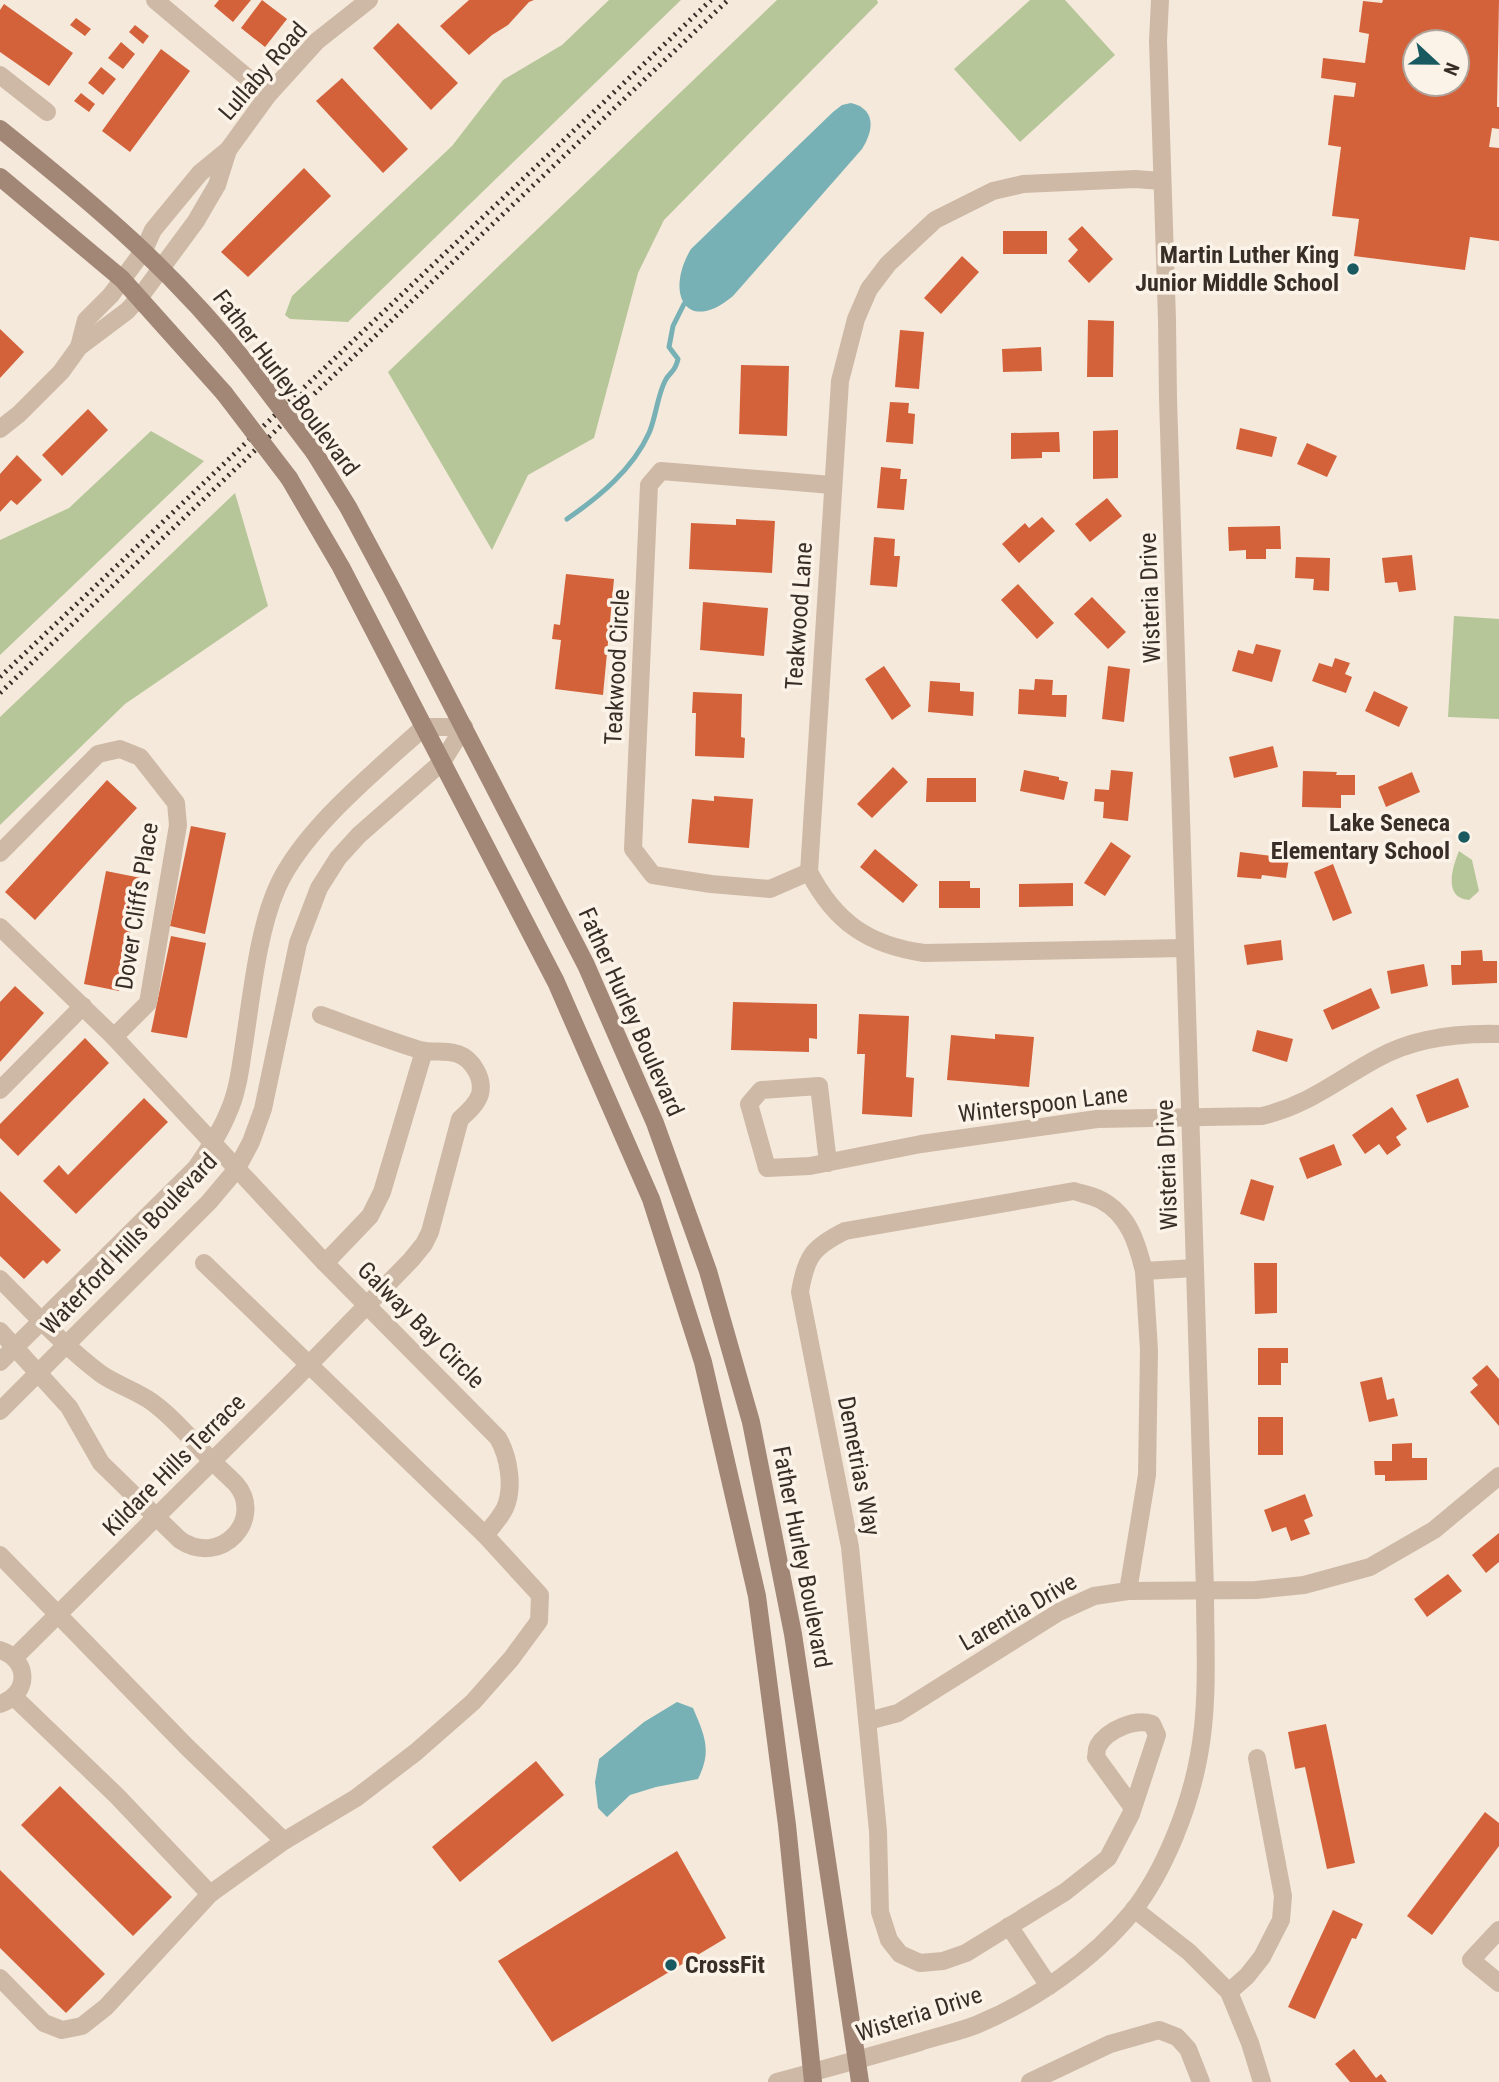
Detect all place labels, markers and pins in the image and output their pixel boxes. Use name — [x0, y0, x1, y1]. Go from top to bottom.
place label: Martin Luther King Junior Middle School — [1135, 241, 1339, 297]
marker: Martin Luther King Junior Middle School — [1345, 261, 1361, 277]
place label: Lake Seneca Elementary School — [1271, 809, 1450, 865]
marker: Lake Seneca Elementary School — [1456, 829, 1472, 845]
place label: CrossFit — [685, 1951, 765, 1979]
marker: CrossFit — [663, 1957, 679, 1973]

